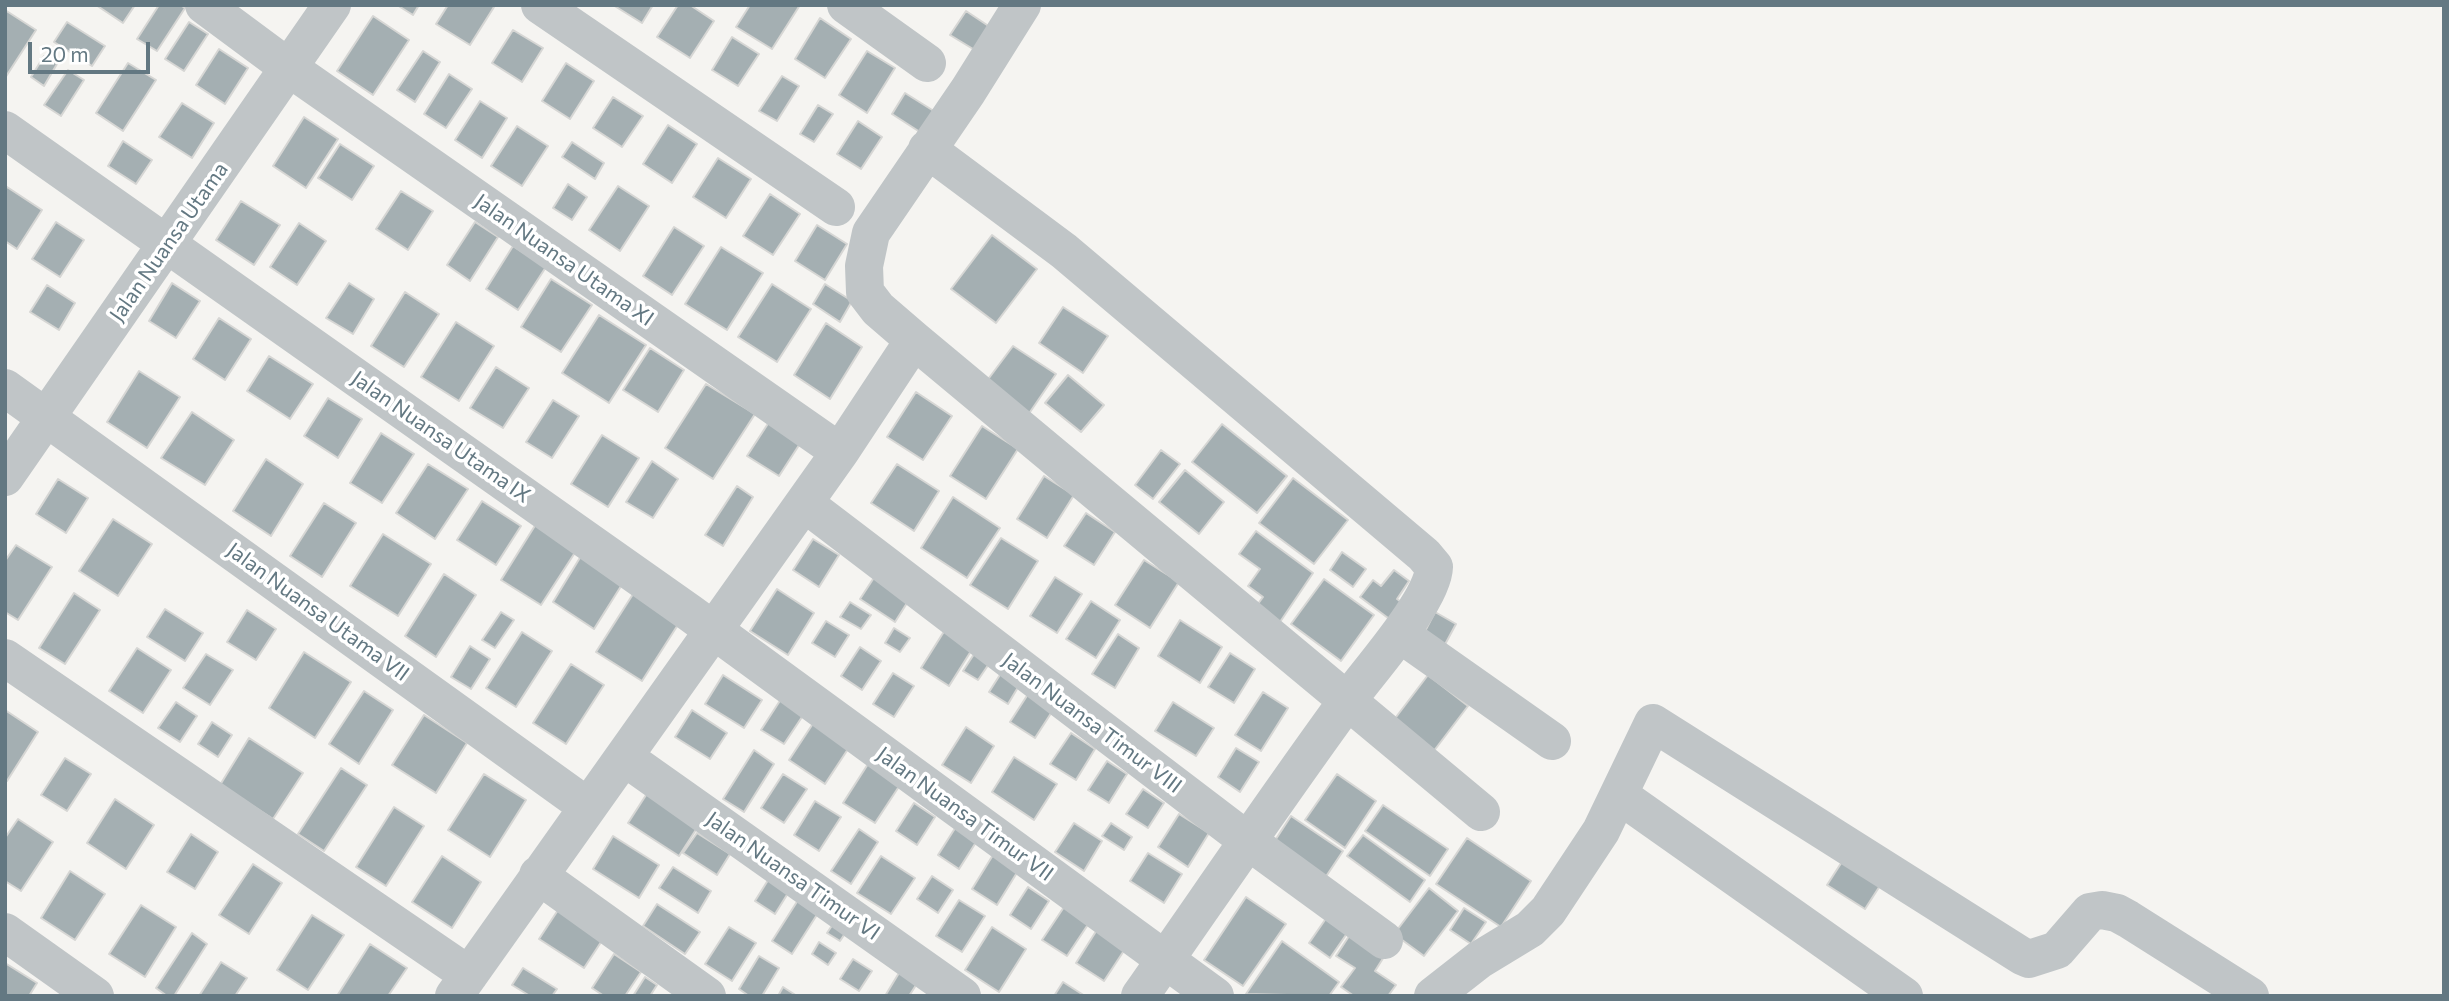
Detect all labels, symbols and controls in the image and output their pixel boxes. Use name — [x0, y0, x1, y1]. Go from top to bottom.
scale bar — [32, 28, 154, 72]
text: 20 m — [41, 41, 89, 66]
street label: Jalan Nuansa Utama — [105, 157, 233, 327]
street label: Jalan Nuansa Utama XI — [470, 189, 658, 331]
street label: Jalan Nuansa Utama IX — [347, 366, 535, 508]
street label: Jalan Nuansa Utama VII — [222, 537, 414, 687]
street label: Jalan Nuansa Timur VIII — [997, 647, 1187, 799]
street label: Jalan Nuansa Timur VII — [872, 741, 1058, 887]
street label: Jalan Nuansa Timur VI — [701, 807, 885, 945]

